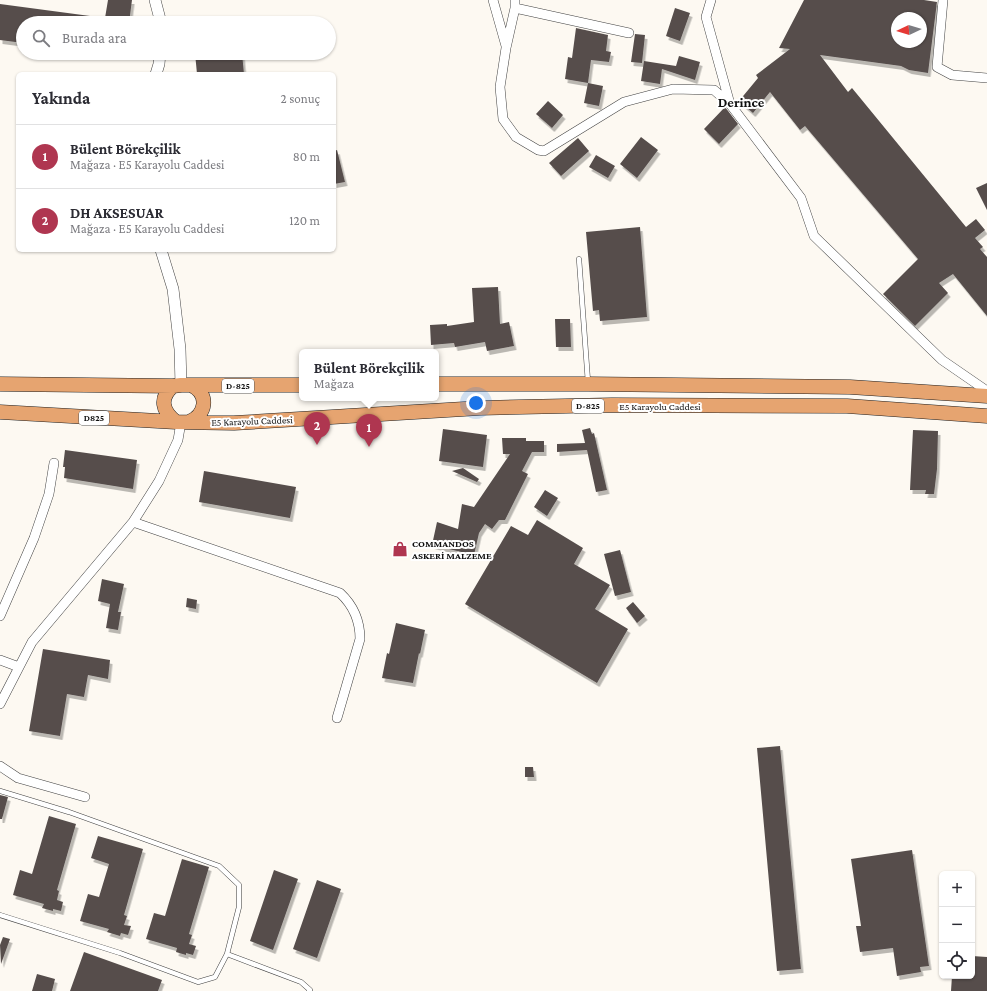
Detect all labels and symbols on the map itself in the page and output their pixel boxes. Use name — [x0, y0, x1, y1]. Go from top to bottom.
north arrow — [891, 12, 927, 48]
district label: Derince — [718, 94, 765, 110]
road number: D-825 — [222, 379, 254, 393]
your location — [466, 393, 486, 413]
road number: D-825 — [572, 399, 604, 413]
street label: E5 Karayolu Caddesi — [619, 401, 701, 412]
road number: D825 — [79, 411, 109, 425]
pin: 2 — [304, 412, 330, 445]
street label: E5 Karayolu Caddesi — [211, 414, 293, 428]
pin: 1 — [356, 414, 382, 447]
place label: COMMANDOS ASKERİ MALZEME — [411, 538, 492, 561]
shop icon: COMMANDOS ASKERİ MALZEME — [391, 540, 409, 558]

